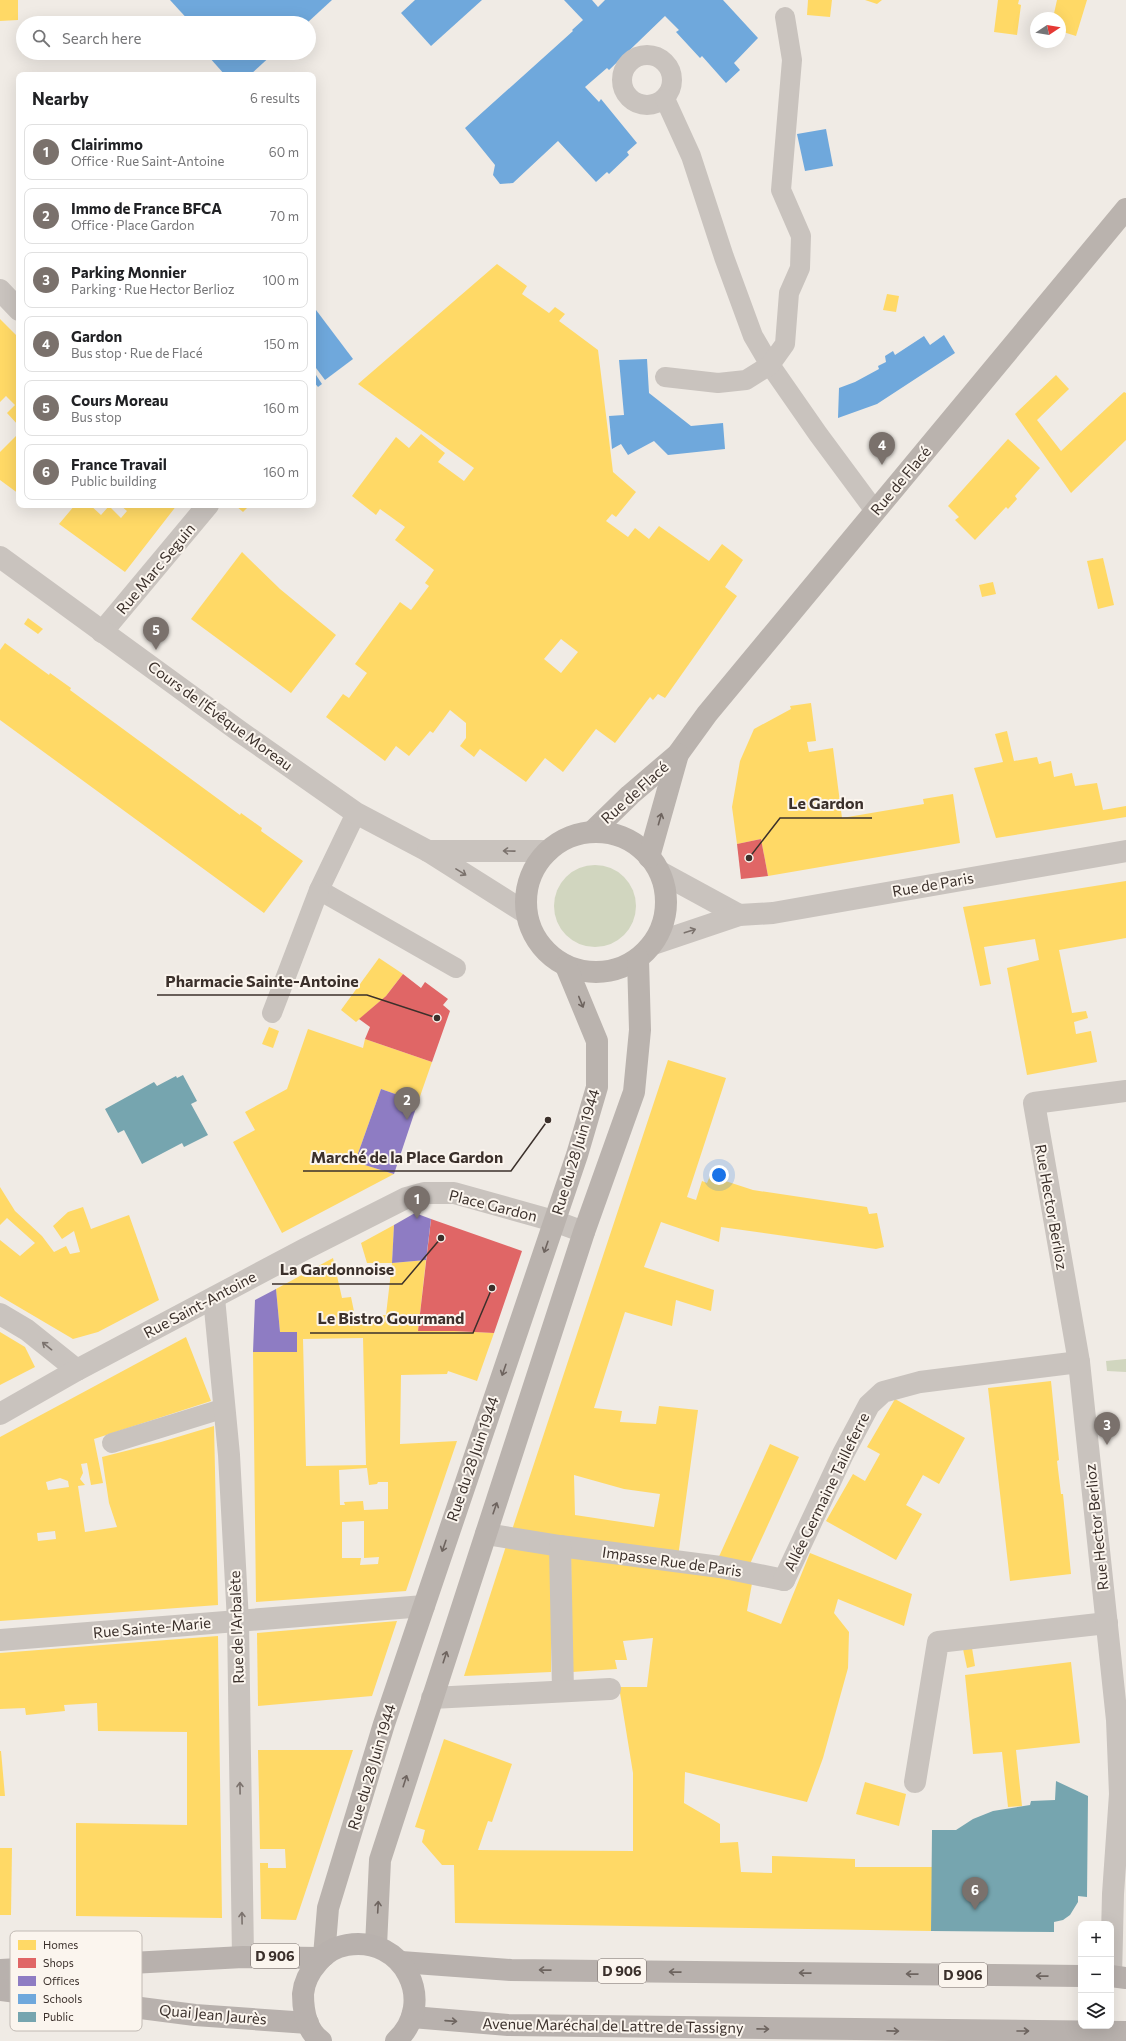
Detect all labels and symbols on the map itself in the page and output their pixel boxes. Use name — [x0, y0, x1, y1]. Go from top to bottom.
north arrow — [1030, 12, 1066, 48]
pin: 4 — [869, 432, 895, 465]
street label: Rue de Flacé — [866, 442, 934, 518]
street label: Rue Marc Seguin — [112, 519, 198, 617]
pin: 5 — [143, 617, 169, 650]
street label: Cours de l'Évêque Moreau — [145, 656, 297, 774]
street label: Rue de Flacé — [597, 757, 672, 827]
callout: Le Gardon — [780, 790, 872, 818]
text: Le Gardon — [788, 793, 864, 812]
one-way arrow — [657, 813, 664, 826]
one-way arrow — [503, 847, 516, 855]
one-way arrow — [455, 867, 466, 876]
street label: Rue de Paris — [891, 868, 975, 900]
one-way arrow — [683, 927, 695, 935]
callout: Pharmacie Sainte-Antoine — [157, 967, 367, 995]
text: Pharmacie Sainte-Antoine — [165, 971, 359, 990]
one-way arrow — [578, 996, 585, 1008]
street label: Rue du 28 Juin 1944 — [547, 1086, 603, 1217]
pin: 2 — [394, 1087, 420, 1120]
callout: Marché de la Place Gardon — [303, 1143, 511, 1171]
street label: Rue Hector Berlioz — [1032, 1143, 1072, 1271]
text: Marché de la Place Gardon — [311, 1147, 503, 1166]
your location — [709, 1165, 729, 1185]
street label: Place Gardon — [447, 1185, 539, 1225]
pin: 1 — [404, 1186, 430, 1219]
one-way arrow — [541, 1240, 549, 1252]
callout: La Gardonnoise — [272, 1256, 402, 1284]
text: La Gardonnoise — [280, 1259, 394, 1278]
street label: Rue Saint-Antoine — [140, 1267, 259, 1341]
callout: Le Bistro Gourmand — [310, 1305, 473, 1333]
text: Le Bistro Gourmand — [318, 1308, 464, 1327]
one-way arrow — [41, 1342, 52, 1350]
one-way arrow — [499, 1363, 507, 1375]
street label: Rue du 28 Juin 1944 — [442, 1394, 502, 1523]
street label: Allée Germaine Tailleferre — [780, 1409, 872, 1574]
pin: 3 — [1094, 1412, 1120, 1445]
street label: Rue Hector Berlioz — [1080, 1463, 1112, 1591]
one-way arrow — [492, 1502, 500, 1514]
one-way arrow — [440, 1539, 447, 1552]
street label: Impasse Rue de Paris — [601, 1542, 743, 1580]
street label: Rue de l'Arbalète — [225, 1570, 247, 1684]
street label: Rue Sainte-Marie — [92, 1613, 212, 1641]
one-way arrow — [442, 1651, 449, 1664]
street label: Rue du 28 Juin 1944 — [343, 1701, 399, 1832]
one-way arrow — [402, 1775, 409, 1788]
one-way arrow — [236, 1782, 244, 1795]
pin: 6 — [962, 1877, 988, 1910]
one-way arrow — [375, 1901, 382, 1914]
one-way arrow — [238, 1912, 246, 1925]
legend — [10, 1931, 142, 2031]
text: Homes — [43, 1938, 78, 1951]
road number: D 906 — [251, 1944, 299, 1968]
text: Shops — [43, 1956, 74, 1969]
road number: D 906 — [598, 1959, 646, 1983]
road number: D 906 — [939, 1963, 987, 1987]
one-way arrow — [539, 1966, 552, 1974]
one-way arrow — [669, 1968, 682, 1976]
one-way arrow — [799, 1969, 812, 1977]
one-way arrow — [906, 1970, 919, 1978]
one-way arrow — [1036, 1972, 1049, 1979]
text: Offices — [43, 1974, 80, 1987]
text: Schools — [43, 1992, 82, 2005]
street label: Quai Jean Jaurès — [159, 2000, 268, 2028]
text: Public — [43, 2010, 74, 2023]
street label: Avenue Maréchal de Lattre de Tassigny — [482, 2014, 744, 2036]
one-way arrow — [444, 2017, 457, 2024]
one-way arrow — [756, 2025, 769, 2033]
one-way arrow — [886, 2027, 899, 2034]
one-way arrow — [1016, 2027, 1029, 2035]

